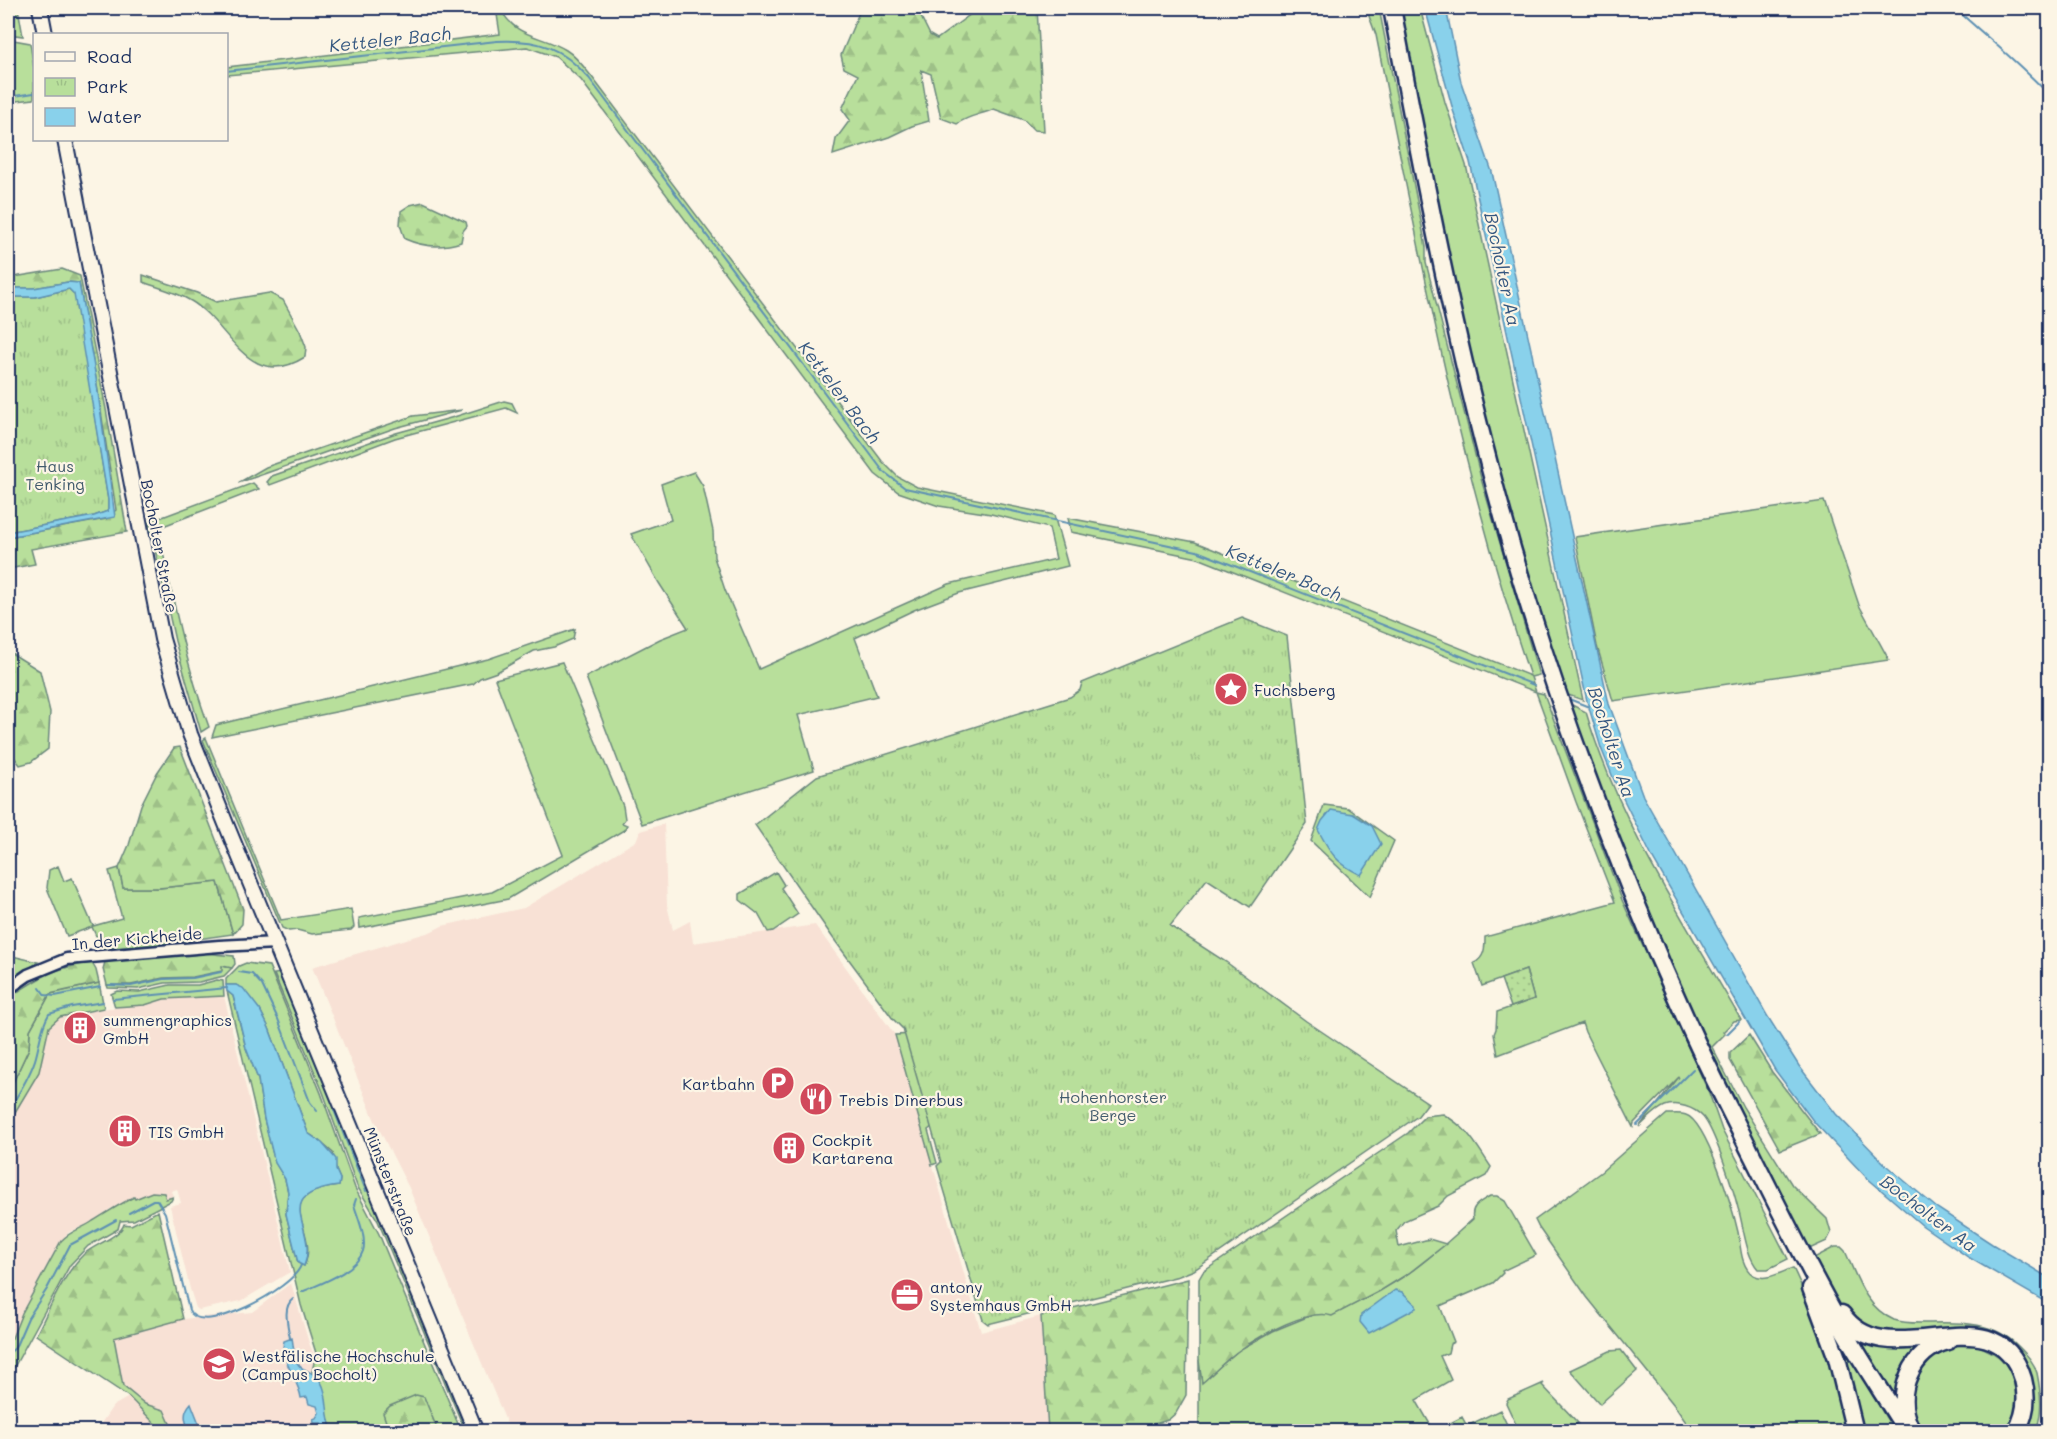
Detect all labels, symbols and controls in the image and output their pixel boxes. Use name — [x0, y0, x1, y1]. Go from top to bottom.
water label: Ketteler Bach — [328, 21, 452, 57]
legend — [33, 33, 228, 141]
text: Road — [87, 44, 132, 68]
text: Park — [87, 74, 128, 98]
text: Water — [87, 104, 142, 128]
water label: Bocholter Aa — [1479, 210, 1527, 328]
water label: Ketteler Bach — [794, 336, 886, 448]
park label: Haus Tenking — [25, 455, 85, 494]
street label: Bocholter Straße — [137, 477, 183, 615]
water label: Ketteler Bach — [1223, 538, 1345, 606]
place icon: Fuchsberg — [1213, 671, 1249, 707]
place label: Fuchsberg — [1254, 679, 1335, 700]
water label: Bocholter Aa — [1583, 683, 1641, 801]
street label: In der Kickheide — [71, 922, 203, 954]
place label: summengraphics GmbH — [103, 1009, 232, 1048]
building icon: summengraphics GmbH — [62, 1010, 98, 1046]
parking icon: Kartbahn — [760, 1065, 796, 1101]
place label: Kartbahn — [682, 1073, 755, 1094]
restaurant icon: Trebis Dinerbus — [798, 1081, 834, 1117]
park label: Hohenhorster Berge — [1059, 1086, 1167, 1125]
place label: Trebis Dinerbus — [839, 1089, 963, 1110]
building icon: TIS GmbH — [107, 1113, 143, 1149]
place label: TIS GmbH — [148, 1121, 224, 1142]
street label: Münsterstraße — [360, 1123, 422, 1239]
place label: Cockpit Kartarena — [812, 1129, 894, 1168]
building icon: Cockpit Kartarena — [771, 1130, 807, 1166]
water label: Bocholter Aa — [1876, 1169, 1982, 1257]
place label: antony Systemhaus GmbH — [930, 1276, 1072, 1315]
office icon: antony Systemhaus GmbH — [889, 1277, 925, 1313]
place label: Westfälische Hochschule (Campus Bocholt) — [242, 1345, 435, 1384]
school or university icon: Westfälische Hochschule (Campus Bocholt) — [201, 1346, 237, 1382]

